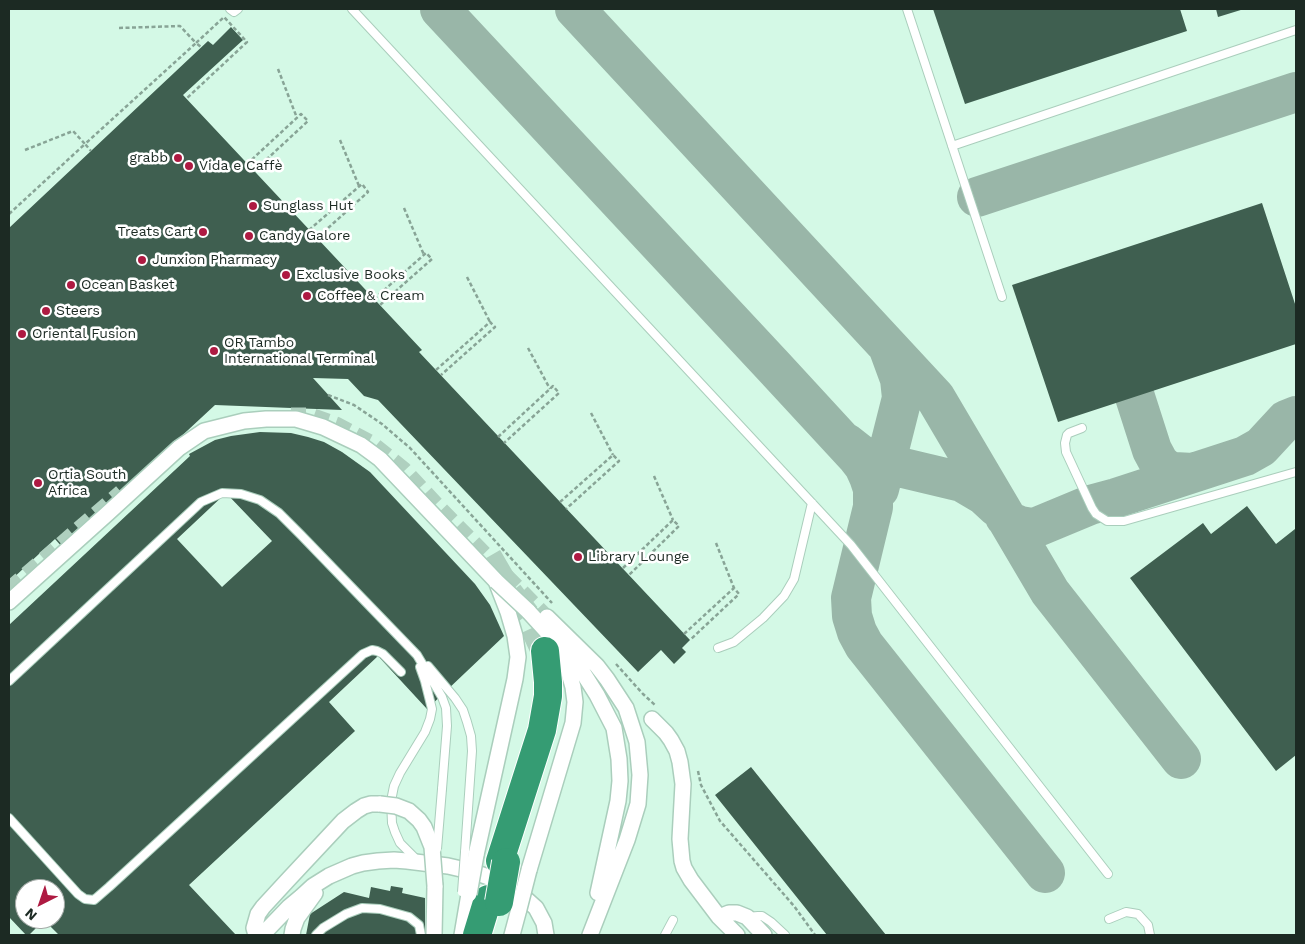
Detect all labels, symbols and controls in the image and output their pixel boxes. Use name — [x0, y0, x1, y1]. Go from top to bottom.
place label: grabb — [130, 150, 168, 166]
marker: grabb — [172, 152, 184, 164]
place label: Vida e Caffè — [199, 158, 282, 174]
marker: Vida e Caffè — [183, 160, 195, 172]
place label: Sunglass Hut — [263, 198, 353, 214]
marker: Sunglass Hut — [247, 200, 259, 212]
place label: Treats Cart — [118, 224, 193, 240]
marker: Treats Cart — [197, 226, 209, 238]
place label: Candy Galore — [259, 228, 350, 244]
marker: Candy Galore — [243, 230, 255, 242]
place label: Junxion Pharmacy — [152, 252, 277, 268]
marker: Junxion Pharmacy — [136, 254, 148, 266]
place label: Exclusive Books — [296, 267, 405, 283]
marker: Exclusive Books — [280, 269, 292, 281]
place label: Ocean Basket — [81, 277, 175, 293]
marker: Ocean Basket — [65, 279, 77, 291]
place label: Coffee & Cream — [317, 288, 425, 304]
marker: Coffee & Cream — [301, 290, 313, 302]
place label: Steers — [56, 303, 100, 319]
marker: Steers — [40, 305, 52, 317]
place label: Oriental Fusion — [32, 326, 136, 342]
marker: Oriental Fusion — [16, 328, 28, 340]
place label: OR Tambo International Terminal — [224, 335, 375, 368]
marker: OR Tambo International Terminal — [208, 345, 220, 357]
place label: Ortia South Africa — [48, 467, 127, 500]
marker: Ortia South Africa — [32, 477, 44, 489]
place label: Library Lounge — [588, 549, 689, 565]
marker: Library Lounge — [572, 551, 584, 563]
north arrow — [15, 879, 65, 929]
text: N — [22, 905, 40, 924]

